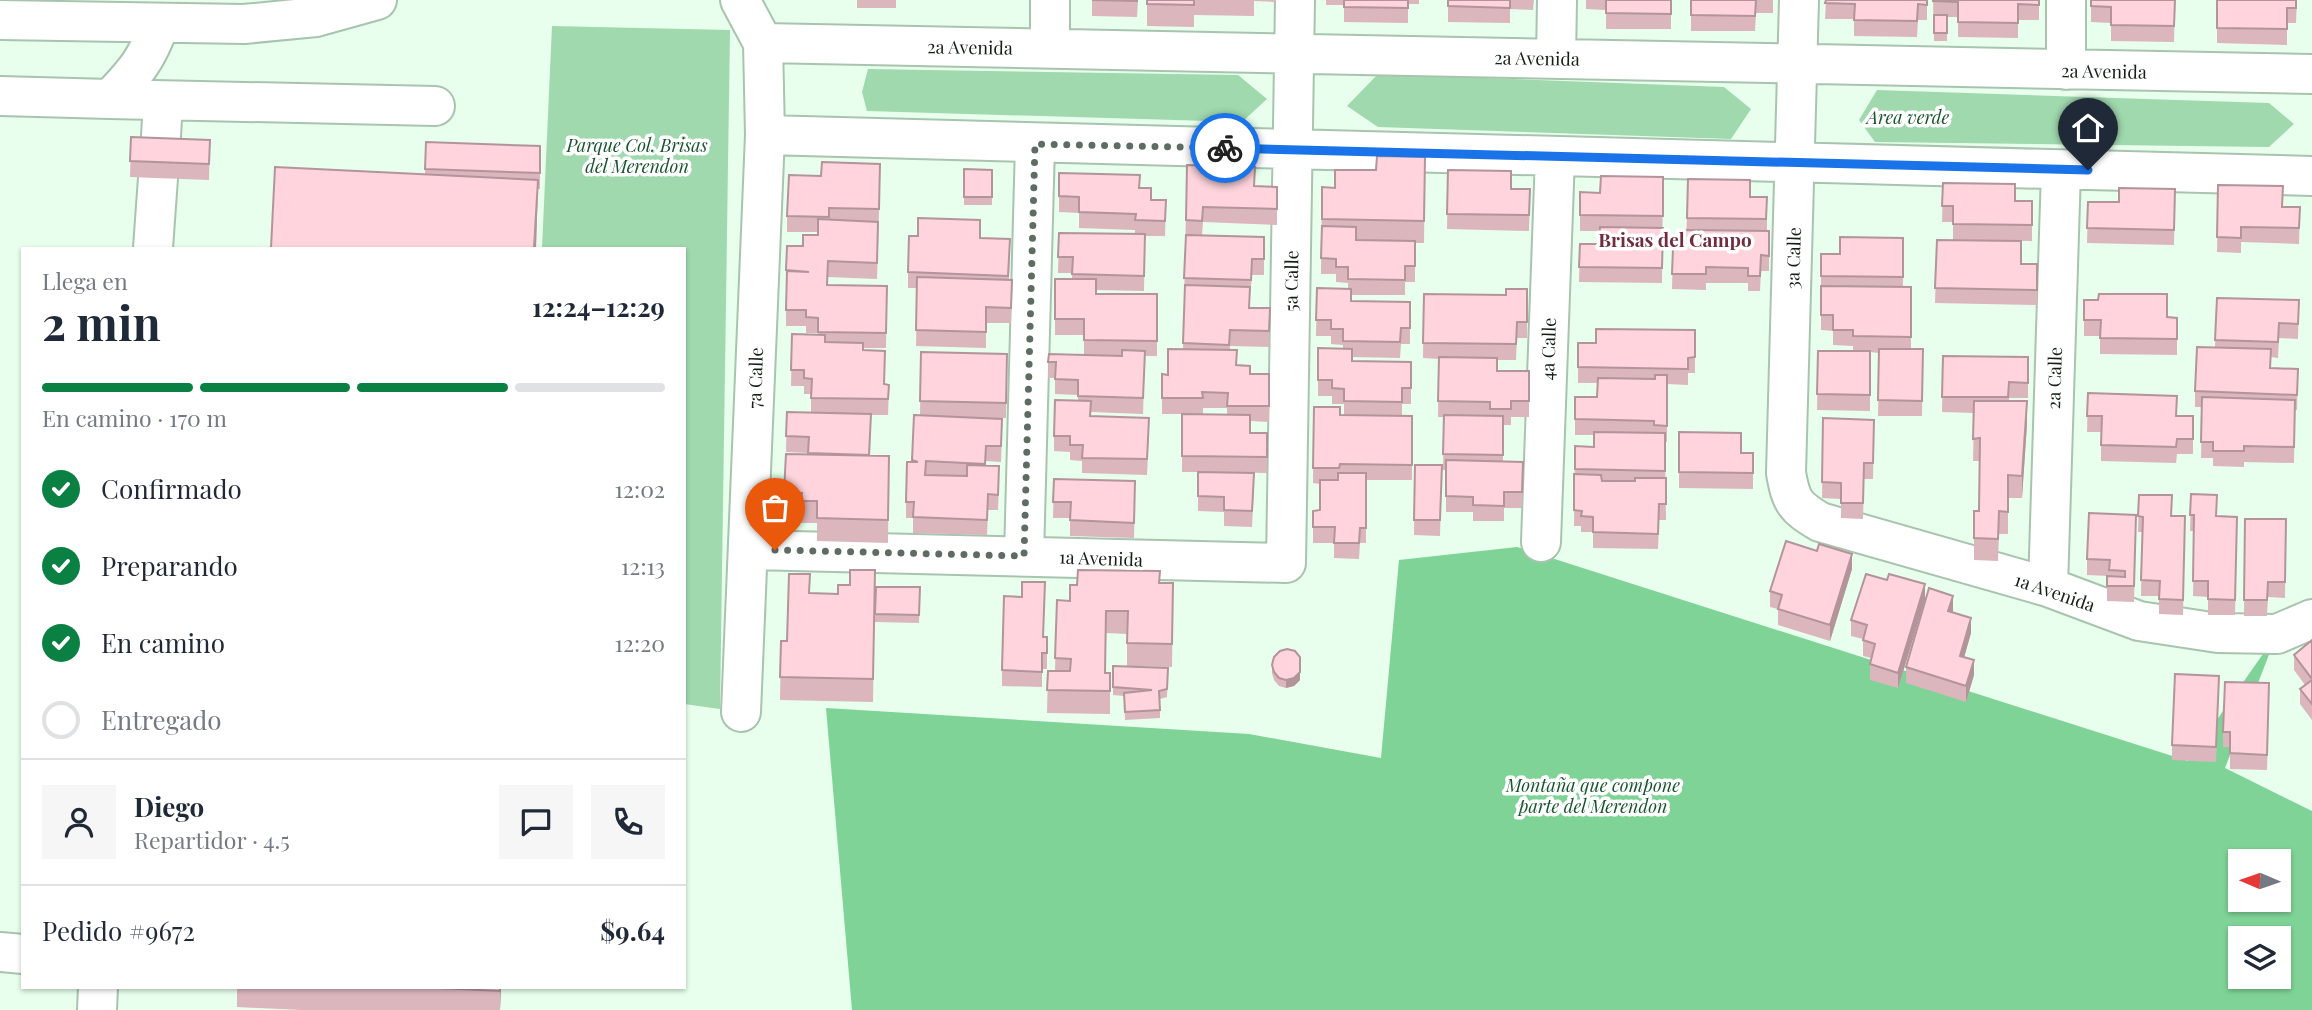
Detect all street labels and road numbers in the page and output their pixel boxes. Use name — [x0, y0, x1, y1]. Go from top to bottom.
street label: 2a Avenida — [927, 34, 1013, 60]
street label: 2a Avenida — [1494, 45, 1580, 71]
street label: 2a Avenida — [2061, 58, 2147, 84]
street label: 3a Calle — [1780, 227, 1806, 289]
street label: 5a Calle — [1278, 250, 1304, 312]
street label: 4a Calle — [1535, 317, 1561, 381]
street label: 2a Calle — [2041, 346, 2067, 410]
street label: 7a Calle — [742, 347, 768, 409]
street label: 1a Avenida — [1059, 545, 1143, 571]
street label: 1a Avenida — [2011, 567, 2099, 617]

